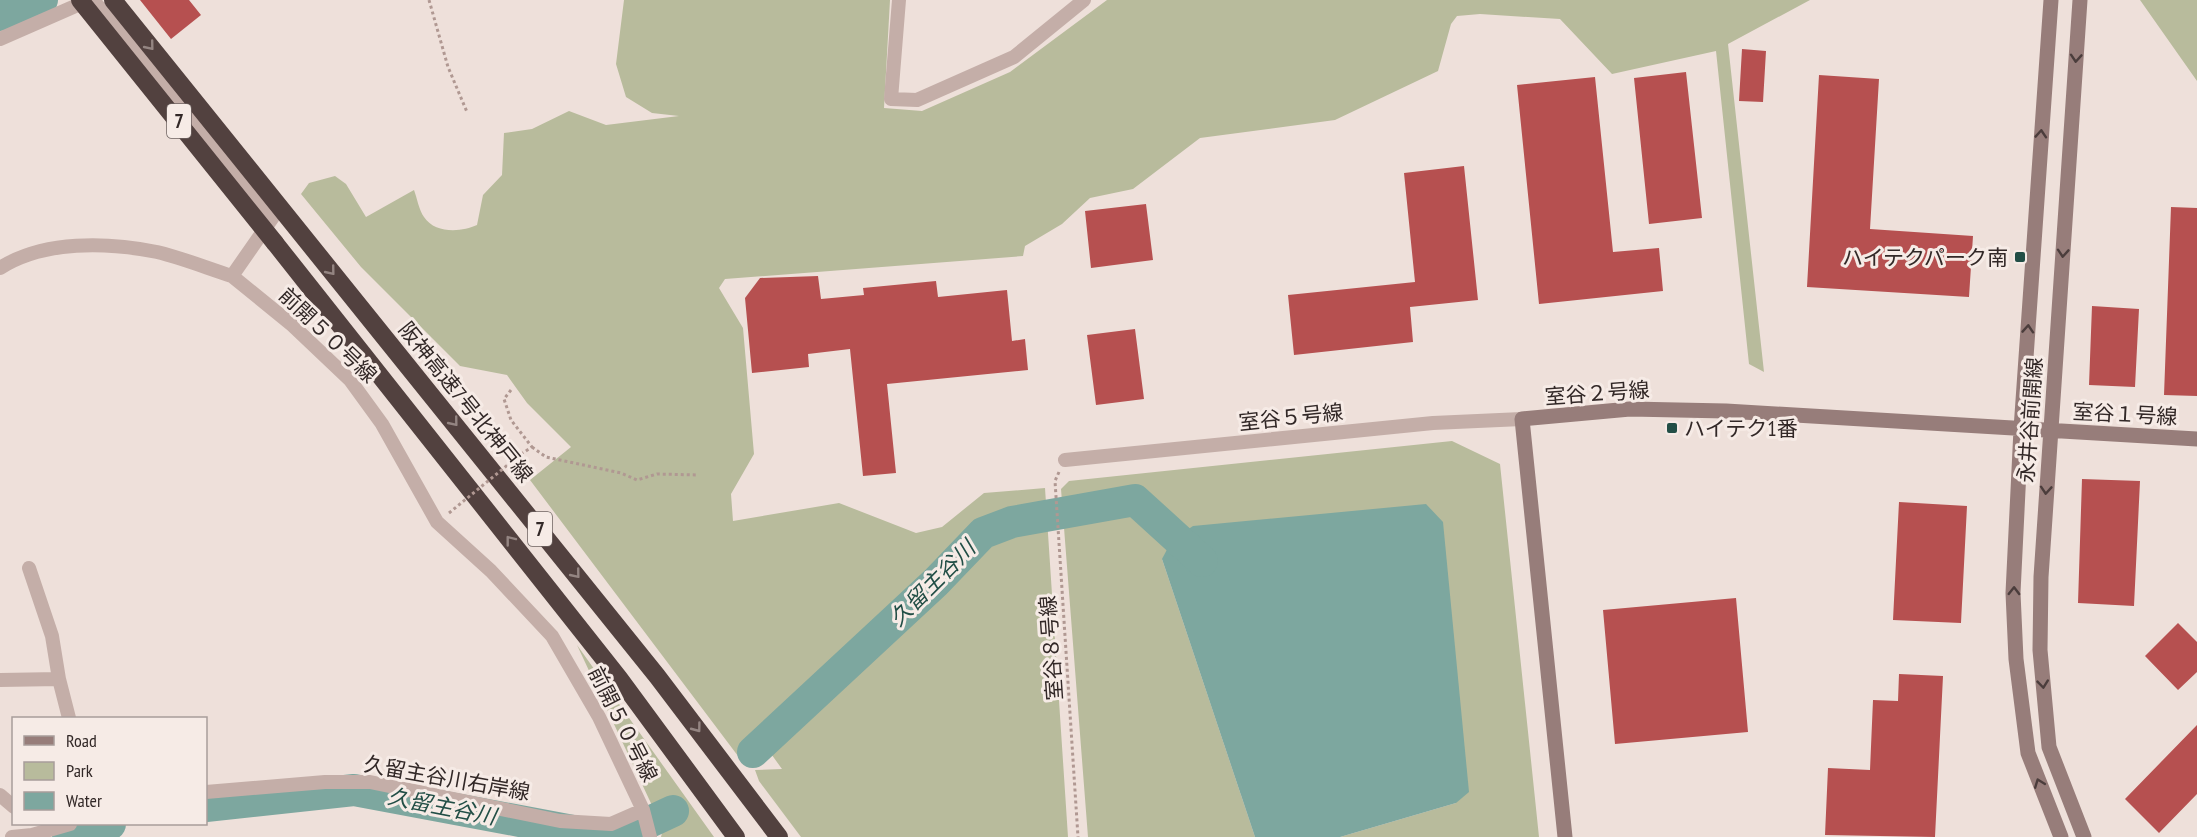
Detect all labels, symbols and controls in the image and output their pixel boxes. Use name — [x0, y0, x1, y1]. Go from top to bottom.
one-way arrow — [142, 39, 153, 50]
one-way arrow — [2070, 54, 2083, 63]
road number: 7 — [167, 104, 191, 138]
one-way arrow — [2035, 130, 2048, 139]
place label: ハイテクパーク南 — [1842, 244, 2008, 271]
one-way arrow — [2056, 248, 2069, 257]
marker: ハイテクパーク南 — [2013, 250, 2027, 264]
one-way arrow — [324, 264, 335, 275]
street label: 前開５０号線 — [273, 282, 383, 388]
street label: 阪神高速7号北神戸線 — [393, 316, 539, 488]
one-way arrow — [2021, 324, 2034, 333]
street label: 永井谷前開線 — [2012, 356, 2048, 484]
street label: 室谷２号線 — [1544, 376, 1650, 410]
street label: 室谷５号線 — [1237, 398, 1345, 436]
street label: 室谷１号線 — [2072, 398, 2178, 430]
place label: ハイテク1番 — [1684, 415, 1798, 442]
one-way arrow — [447, 416, 458, 427]
marker: ハイテク1番 — [1665, 421, 1679, 435]
one-way arrow — [2040, 485, 2053, 494]
road number: 7 — [528, 512, 552, 546]
water label: 久留主谷川 — [883, 533, 982, 632]
one-way arrow — [507, 536, 518, 547]
one-way arrow — [569, 568, 580, 579]
one-way arrow — [2008, 586, 2020, 595]
street label: 室谷８号線 — [1034, 595, 1068, 701]
street label: 前開５０号線 — [582, 662, 664, 786]
one-way arrow — [2036, 680, 2049, 689]
legend — [12, 717, 207, 825]
one-way arrow — [689, 721, 700, 732]
text: Road — [66, 729, 97, 752]
street label: 久留主谷川右岸線 — [362, 751, 532, 805]
text: Park — [66, 759, 93, 782]
one-way arrow — [2034, 778, 2046, 789]
water label: 久留主谷川 — [385, 783, 499, 829]
text: Water — [66, 789, 102, 812]

